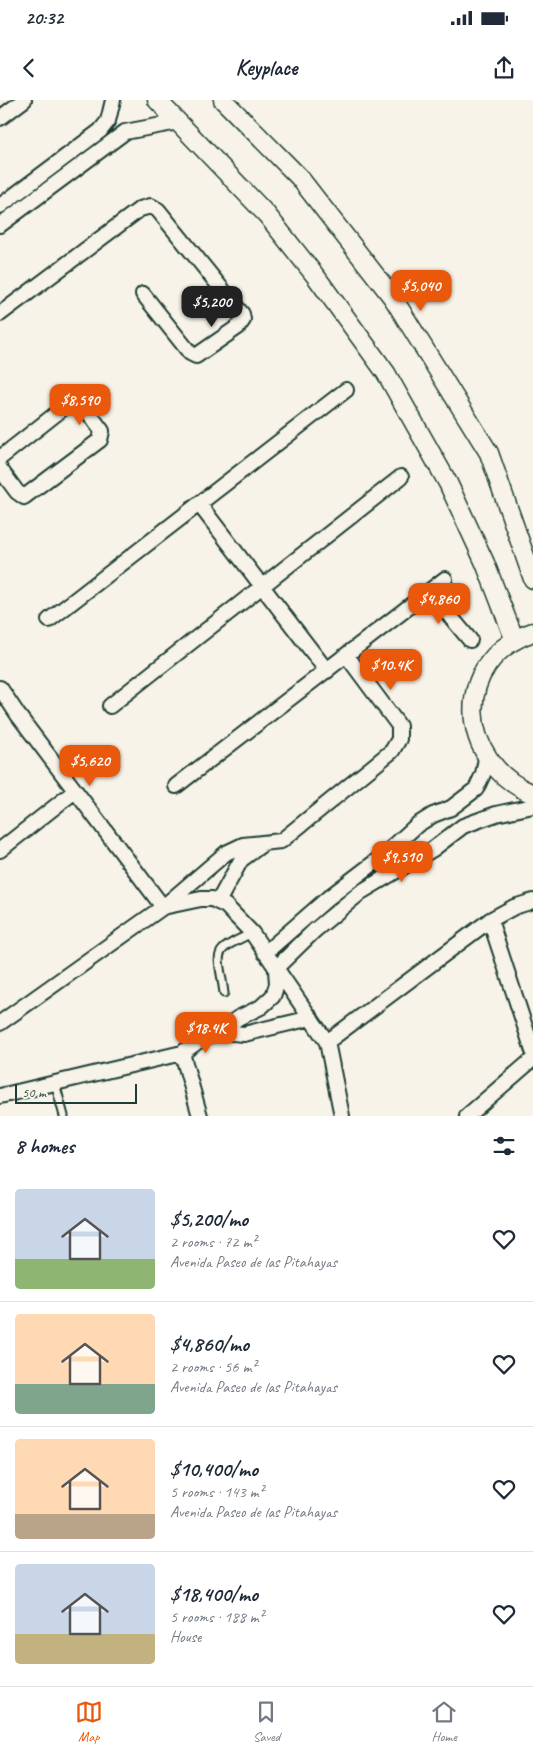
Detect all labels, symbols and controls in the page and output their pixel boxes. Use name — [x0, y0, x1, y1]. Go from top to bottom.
text: 20:32 — [25, 6, 63, 30]
icon: back — [15, 54, 43, 82]
text: Keyplace — [236, 54, 297, 82]
icon: share — [490, 54, 518, 82]
pin: $5,040 — [380, 270, 462, 312]
text: $5,040 — [402, 276, 440, 296]
pin: $5,200 — [171, 286, 253, 328]
text: $5,200 — [193, 292, 231, 312]
pin: $8,590 — [39, 384, 121, 426]
text: $8,590 — [61, 390, 99, 410]
pin: $4,860 — [398, 582, 480, 625]
text: $4,860 — [419, 589, 459, 609]
pin: $10.4K — [350, 648, 432, 691]
text: $10.4K — [371, 655, 411, 675]
pin: $5,620 — [49, 744, 131, 787]
text: $5,620 — [70, 751, 110, 771]
pin: $9,510 — [361, 840, 443, 883]
text: $9,510 — [383, 847, 421, 867]
pin: $18.4K — [165, 1012, 247, 1054]
text: $18.4K — [186, 1018, 226, 1038]
scale bar — [15, 1081, 138, 1104]
text: 50 m — [22, 1084, 46, 1101]
icon: filters — [490, 1132, 518, 1160]
text: 8 homes — [15, 1133, 74, 1159]
text: $5,200/mo — [170, 1206, 248, 1232]
icon: home — [55, 1209, 115, 1269]
icon: heart — [490, 1225, 518, 1253]
text: 2 rooms · 72 m² — [170, 1232, 256, 1252]
text: Avenida Paseo de las Pitahayas — [170, 1252, 337, 1272]
text: $4,860/mo — [170, 1331, 249, 1357]
icon: home — [55, 1334, 115, 1394]
icon: heart — [490, 1350, 518, 1378]
text: 2 rooms · 56 m² — [170, 1357, 256, 1377]
text: Avenida Paseo de las Pitahayas — [170, 1377, 337, 1397]
text: $10,400/mo — [170, 1456, 258, 1482]
icon: home — [55, 1459, 115, 1519]
icon: heart — [490, 1475, 518, 1503]
text: 5 rooms · 143 m² — [170, 1482, 264, 1502]
text: Avenida Paseo de las Pitahayas — [170, 1502, 337, 1522]
text: $18,400/mo — [170, 1581, 258, 1607]
icon: home — [55, 1584, 115, 1644]
icon: heart — [490, 1600, 518, 1628]
text: 5 rooms · 188 m² — [170, 1607, 264, 1627]
text: House — [170, 1627, 201, 1647]
tab: Map — [75, 1698, 103, 1745]
tab: Saved — [252, 1698, 280, 1745]
tab: Home — [430, 1698, 458, 1745]

